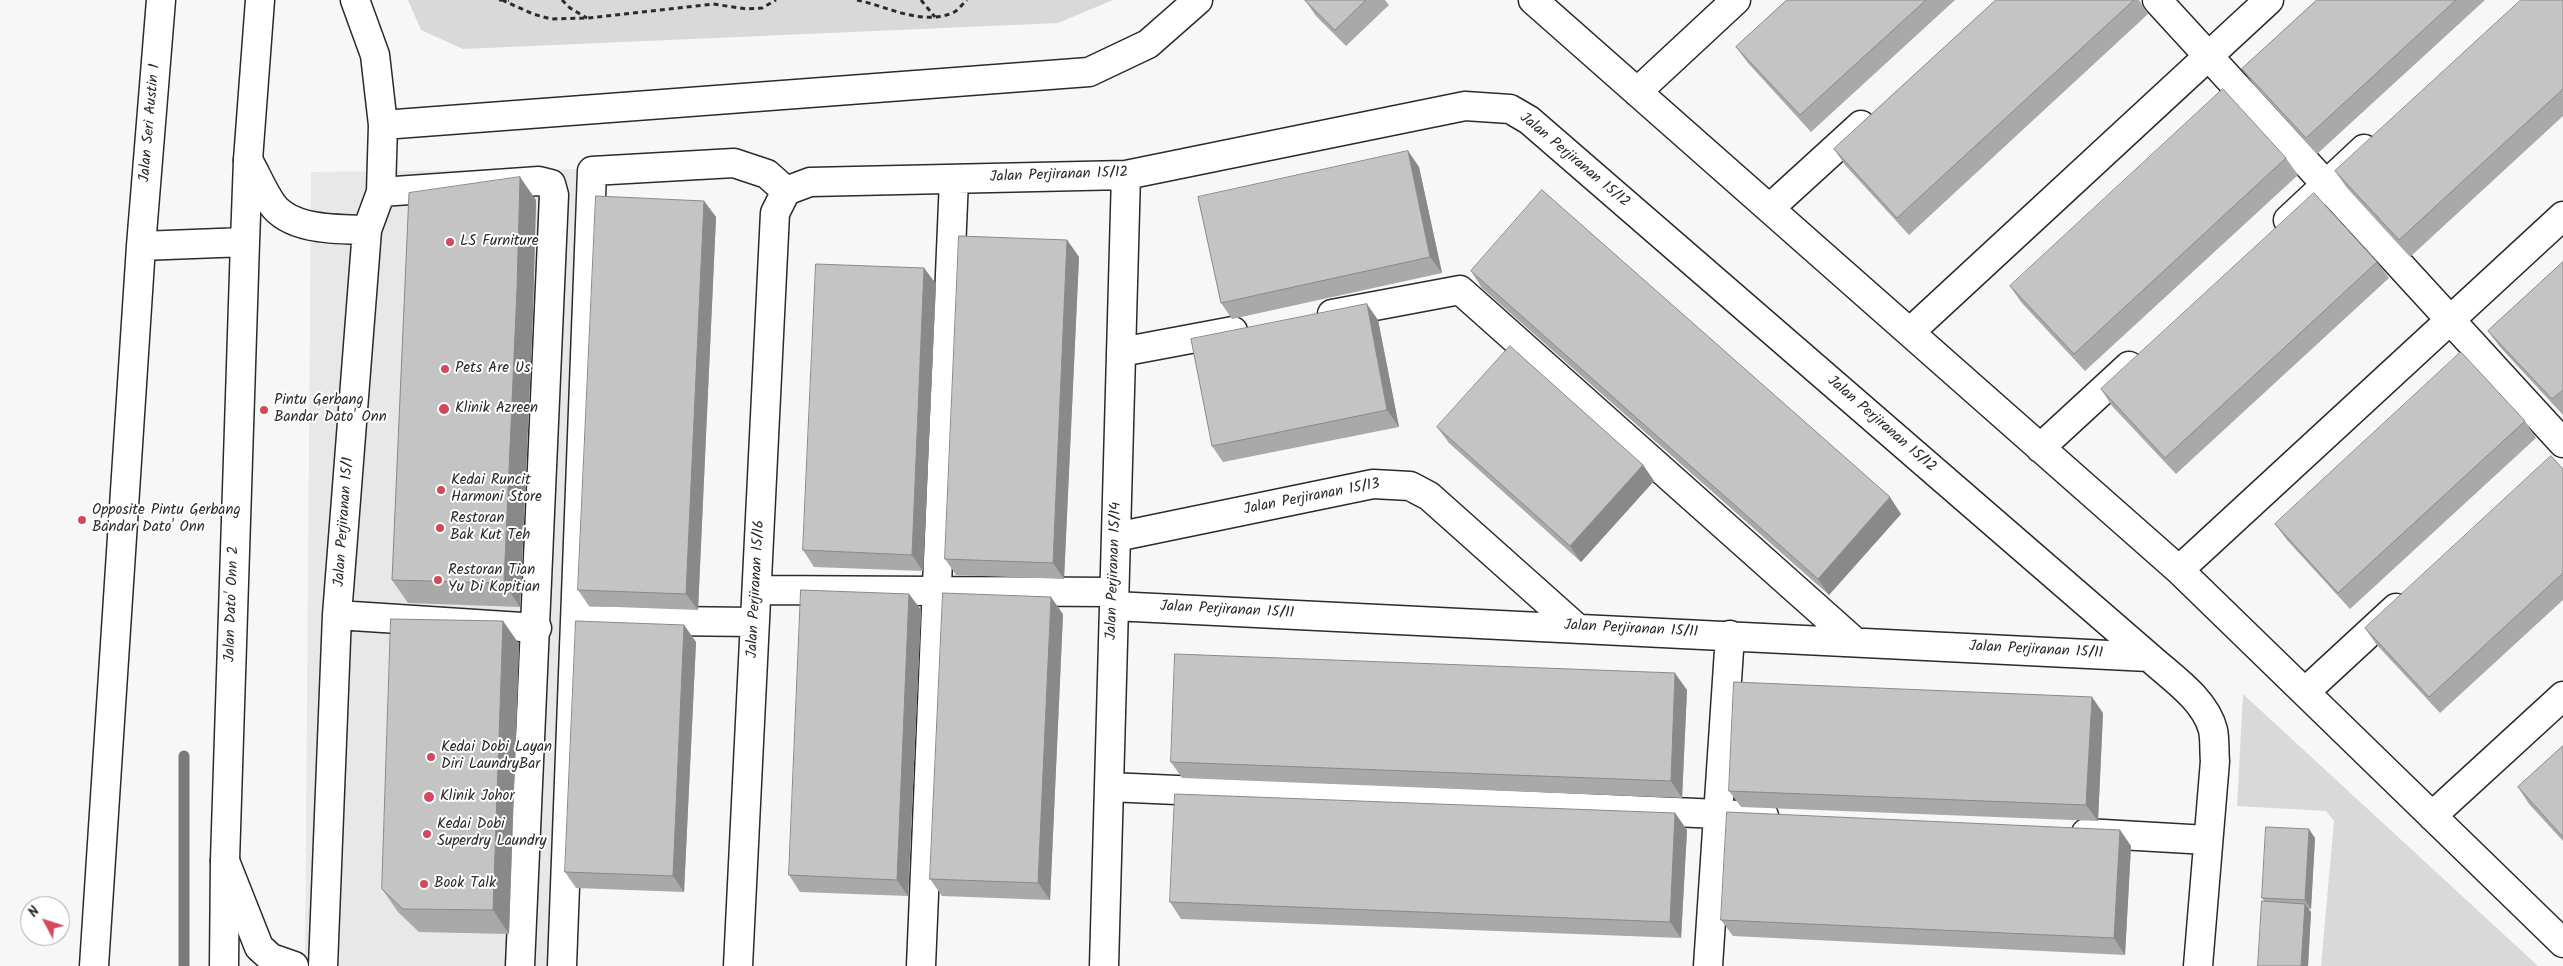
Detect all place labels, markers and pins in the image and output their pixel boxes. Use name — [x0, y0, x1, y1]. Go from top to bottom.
place label: LS Furniture — [460, 233, 538, 251]
marker: LS Furniture — [444, 236, 456, 248]
place label: Pets Are Us — [455, 360, 530, 378]
marker: Pets Are Us — [439, 363, 451, 375]
place label: Pintu Gerbang Bandar Dato' Onn — [274, 392, 387, 427]
place label: Klinik Azreen — [455, 400, 538, 418]
marker: Klinik Azreen — [437, 402, 451, 416]
marker: Pintu Gerbang Bandar Dato' Onn — [258, 404, 270, 416]
place label: Kedai Runcit Harmoni Store — [451, 472, 542, 507]
marker: Kedai Runcit Harmoni Store — [435, 484, 447, 496]
place label: Opposite Pintu Gerbang Bandar Dato' Onn — [92, 502, 241, 537]
place label: Restoran Bak Kut Teh — [450, 510, 530, 545]
marker: Opposite Pintu Gerbang Bandar Dato' Onn — [76, 514, 88, 526]
marker: Restoran Bak Kut Teh — [434, 522, 446, 534]
place label: Restoran Tian Yu Di Kopitian — [448, 562, 540, 597]
marker: Restoran Tian Yu Di Kopitian — [432, 574, 444, 586]
place label: Kedai Dobi Layan Diri LaundryBar — [441, 739, 552, 774]
marker: Kedai Dobi Layan Diri LaundryBar — [425, 751, 437, 763]
place label: Klinik Johor — [440, 788, 514, 806]
marker: Klinik Johor — [422, 790, 436, 804]
place label: Kedai Dobi Superdry Laundry — [437, 816, 546, 851]
marker: Kedai Dobi Superdry Laundry — [421, 828, 433, 840]
place label: Book Talk — [434, 875, 496, 893]
marker: Book Talk — [418, 878, 430, 890]

